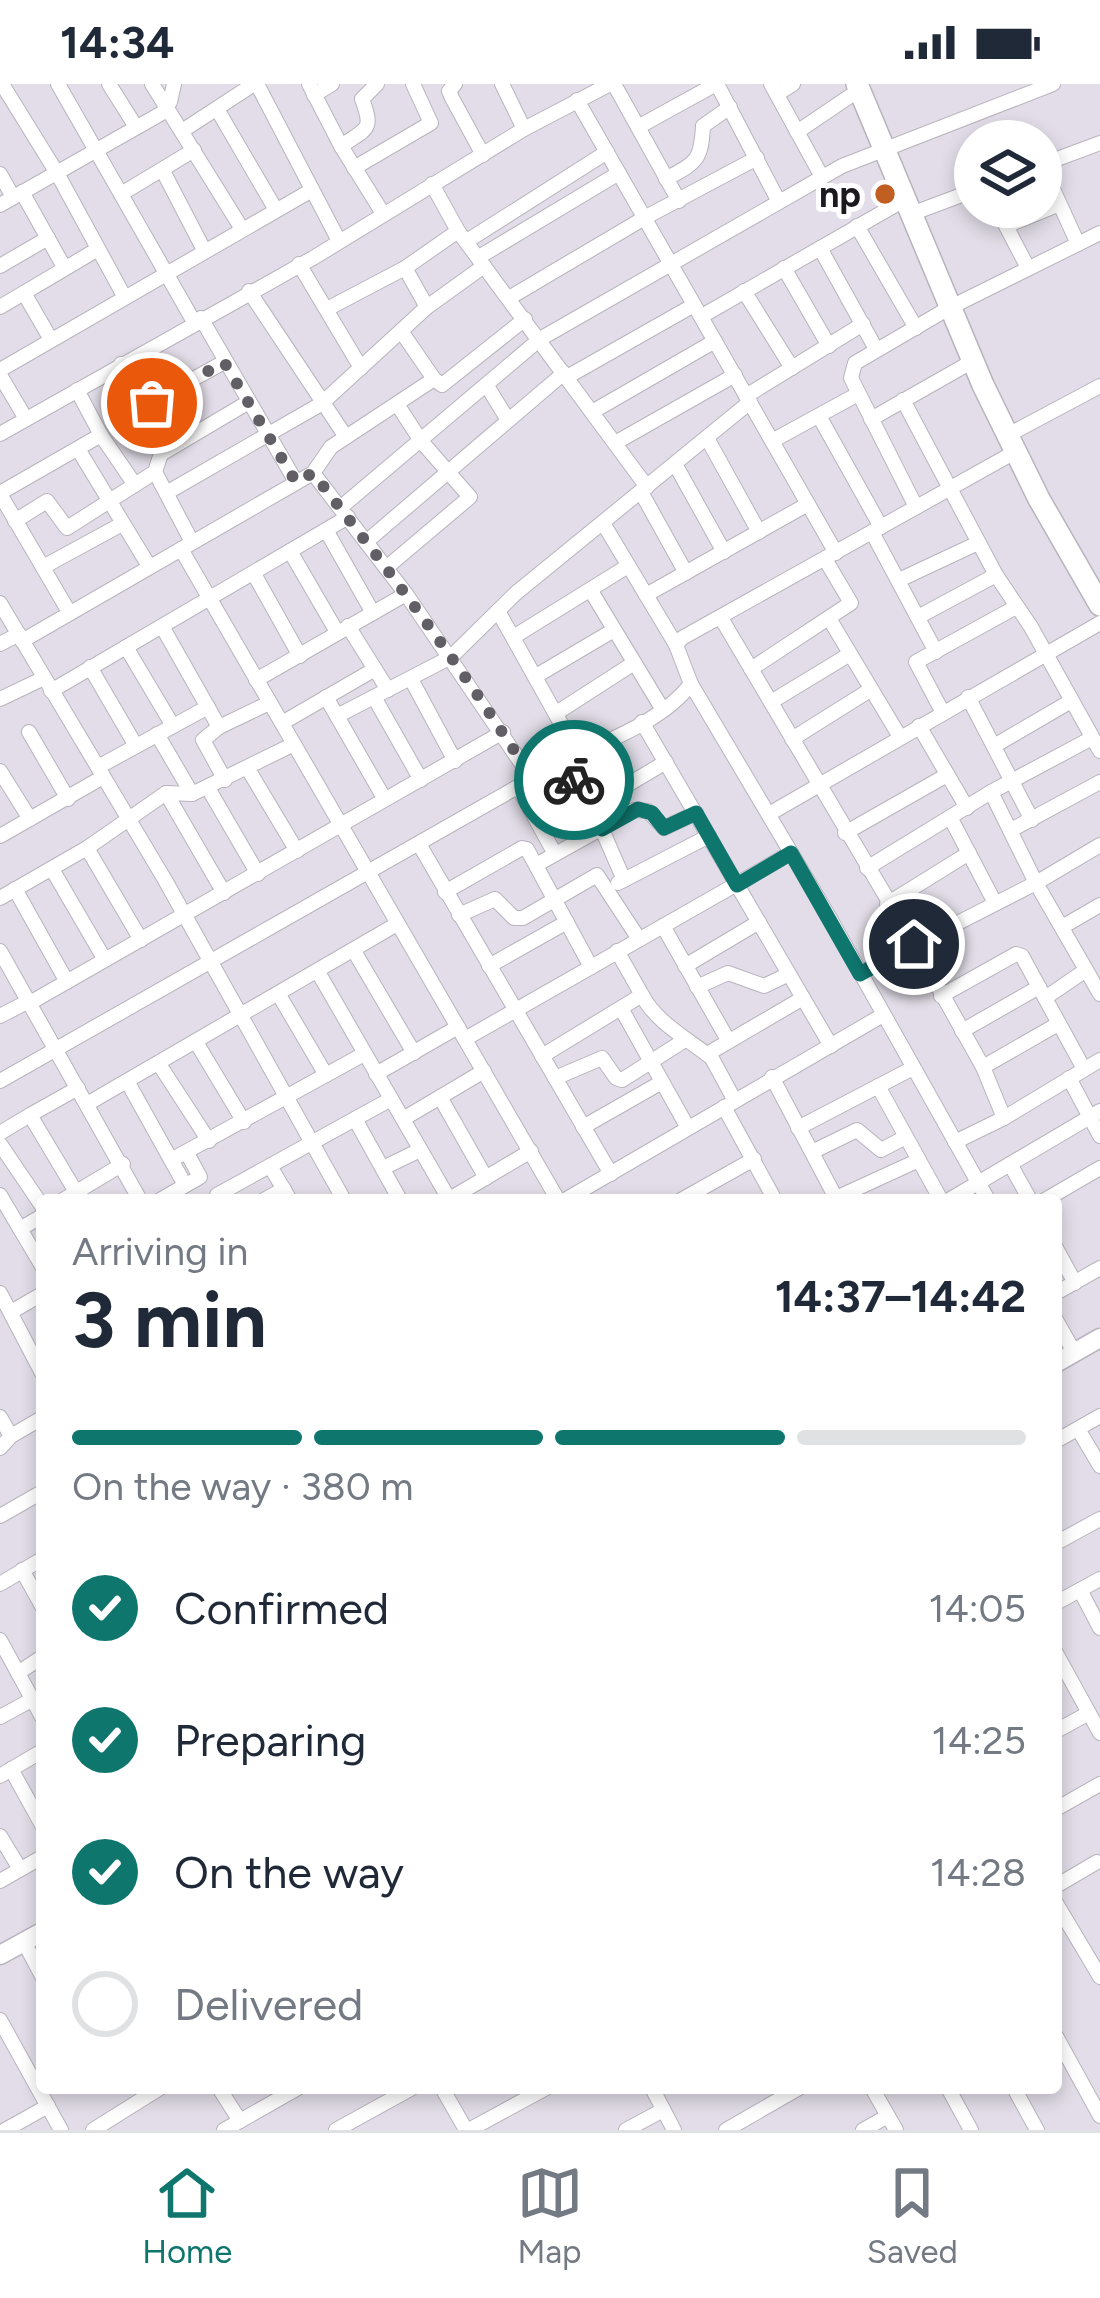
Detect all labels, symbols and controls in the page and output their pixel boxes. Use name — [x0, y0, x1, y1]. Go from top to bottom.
text: 14:34 — [60, 15, 175, 69]
map controls — [954, 120, 1062, 228]
button: layers — [954, 120, 1062, 228]
place label: np — [819, 173, 861, 216]
marker: np — [872, 181, 898, 207]
pin — [101, 352, 203, 454]
icon: bag — [119, 370, 185, 436]
courier — [514, 720, 634, 840]
icon: bike — [541, 747, 607, 813]
pin — [863, 893, 965, 995]
icon: home — [881, 911, 947, 977]
text: Arriving in — [72, 1228, 248, 1275]
text: 14:37–14:42 — [775, 1269, 1026, 1323]
text: 3 min — [72, 1273, 267, 1367]
text: On the way · 380 m — [72, 1463, 413, 1510]
icon: check — [72, 1575, 138, 1641]
text: Confirmed — [174, 1581, 389, 1635]
text: 14:05 — [928, 1585, 1026, 1632]
icon: check — [72, 1707, 138, 1773]
text: Preparing — [174, 1713, 366, 1767]
text: 14:25 — [932, 1717, 1026, 1764]
icon: check — [72, 1839, 138, 1905]
text: On the way — [174, 1845, 404, 1899]
text: 14:28 — [930, 1849, 1026, 1896]
text: Delivered — [174, 1977, 363, 2031]
tab: Home — [142, 2160, 232, 2271]
tab: Map — [517, 2160, 583, 2271]
tab: Saved — [867, 2160, 958, 2271]

